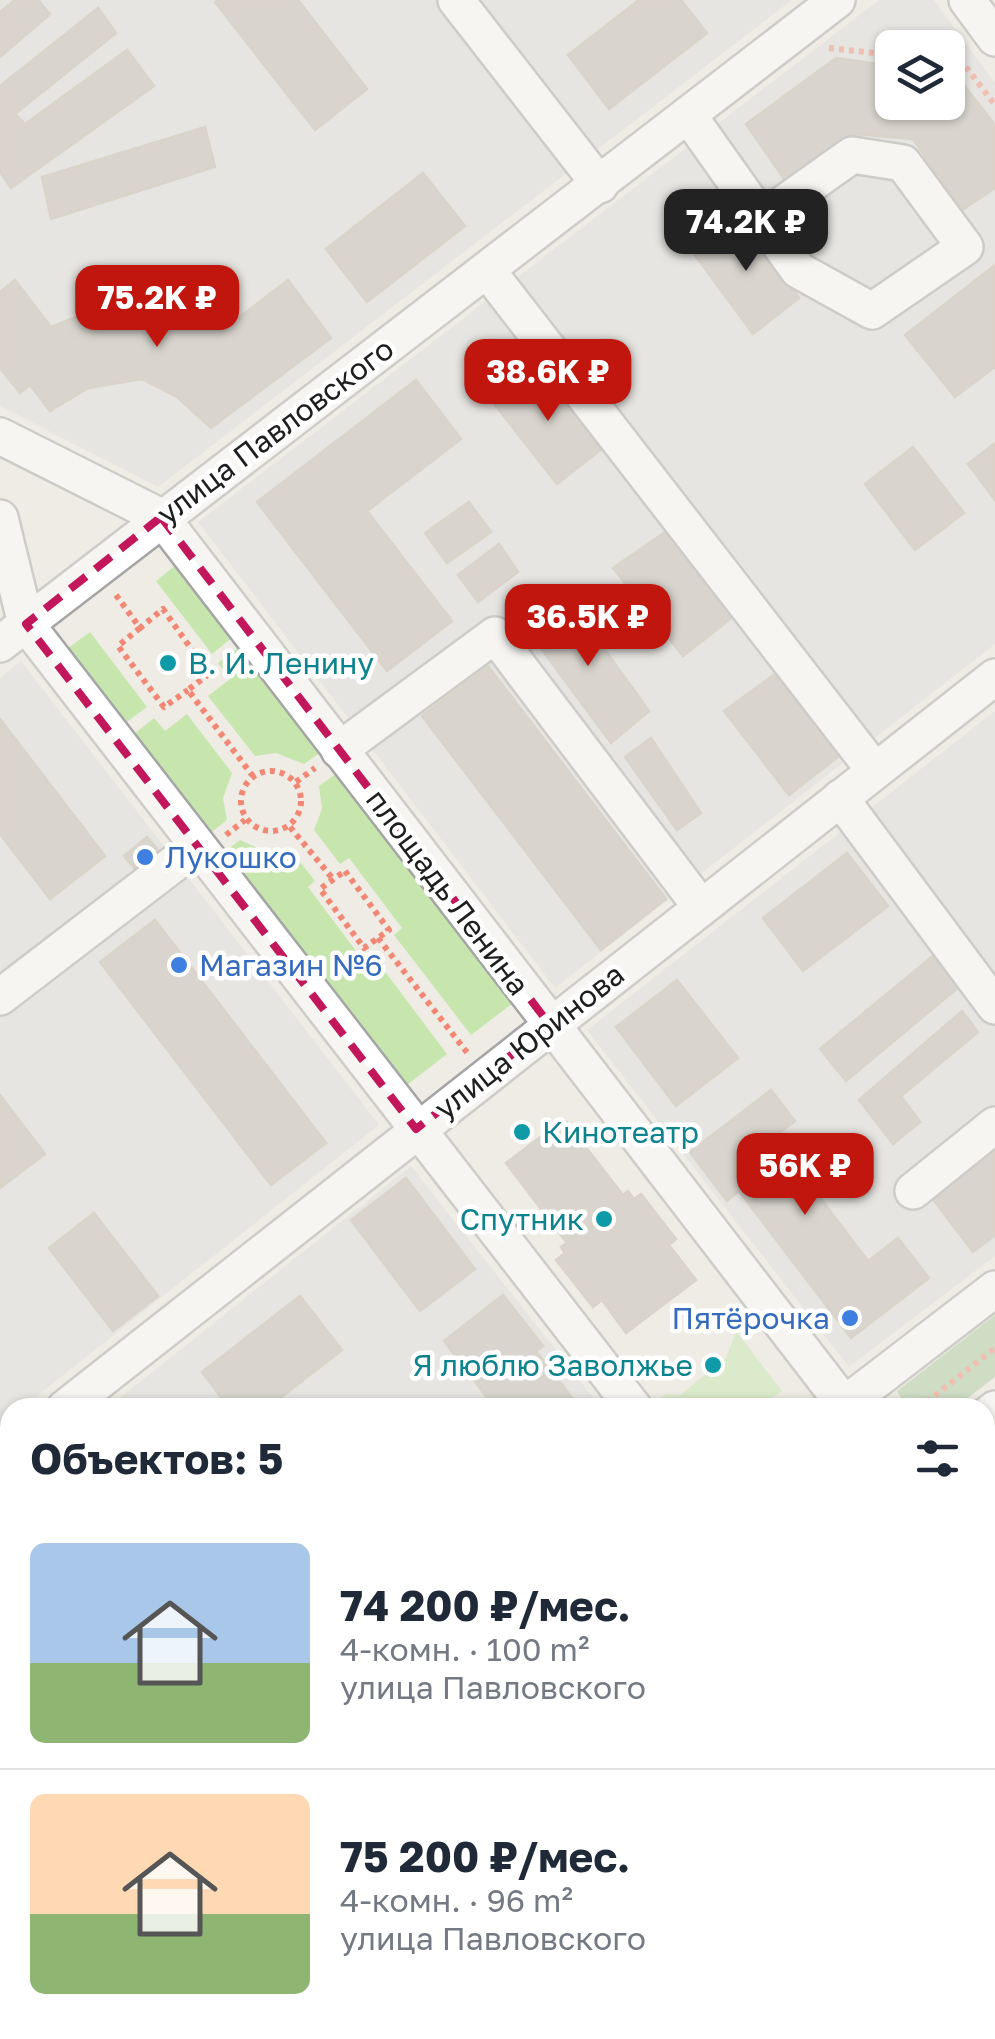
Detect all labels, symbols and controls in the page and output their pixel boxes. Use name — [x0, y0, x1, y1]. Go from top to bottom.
map controls — [875, 30, 965, 120]
button: layers — [875, 30, 965, 120]
pin: 74.2K ₽ — [654, 189, 838, 274]
text: 74.2K ₽ — [686, 202, 806, 240]
pin: 75.2K ₽ — [65, 265, 249, 350]
text: 75.2K ₽ — [97, 278, 217, 316]
street label: улица Павловского — [150, 330, 400, 532]
pin: 38.6K ₽ — [456, 339, 640, 424]
text: 38.6K ₽ — [486, 352, 610, 390]
pin: 36.5K ₽ — [496, 584, 680, 669]
text: 36.5K ₽ — [527, 597, 649, 635]
place label: В. И. Ленину — [188, 645, 374, 681]
marker: В. И. Ленину — [157, 652, 179, 674]
street label: площадь Ленина — [359, 782, 537, 1002]
place label: Лукошко — [165, 839, 297, 875]
marker: Лукошко — [134, 846, 156, 868]
place label: Магазин №6 — [199, 947, 383, 983]
marker: Магазин №6 — [168, 954, 190, 976]
street label: улица Юринова — [427, 956, 631, 1126]
place label: Кинотеатр — [542, 1114, 699, 1150]
marker: Кинотеатр — [511, 1121, 533, 1143]
pin: 56K ₽ — [735, 1133, 875, 1218]
text: 56K ₽ — [759, 1146, 851, 1184]
place label: Спутник — [460, 1201, 584, 1237]
marker: Спутник — [593, 1208, 615, 1230]
place label: Пятёрочка — [672, 1300, 830, 1336]
marker: Пятёрочка — [839, 1307, 861, 1329]
place label: Я люблю Заволжье — [413, 1347, 693, 1383]
marker: Я люблю Заволжье — [702, 1354, 724, 1376]
icon: filters — [910, 1431, 965, 1486]
text: Объектов: 5 — [30, 1433, 283, 1483]
text: 74 200 ₽/мес. — [340, 1580, 631, 1630]
icon: home — [110, 1583, 230, 1703]
text: 4-комн. · 100 m² — [340, 1630, 589, 1668]
text: улица Павловского — [340, 1668, 646, 1706]
text: 75 200 ₽/мес. — [340, 1831, 630, 1881]
icon: home — [110, 1834, 230, 1954]
text: 4-комн. · 96 m² — [340, 1881, 573, 1919]
text: улица Павловского — [340, 1919, 646, 1957]

